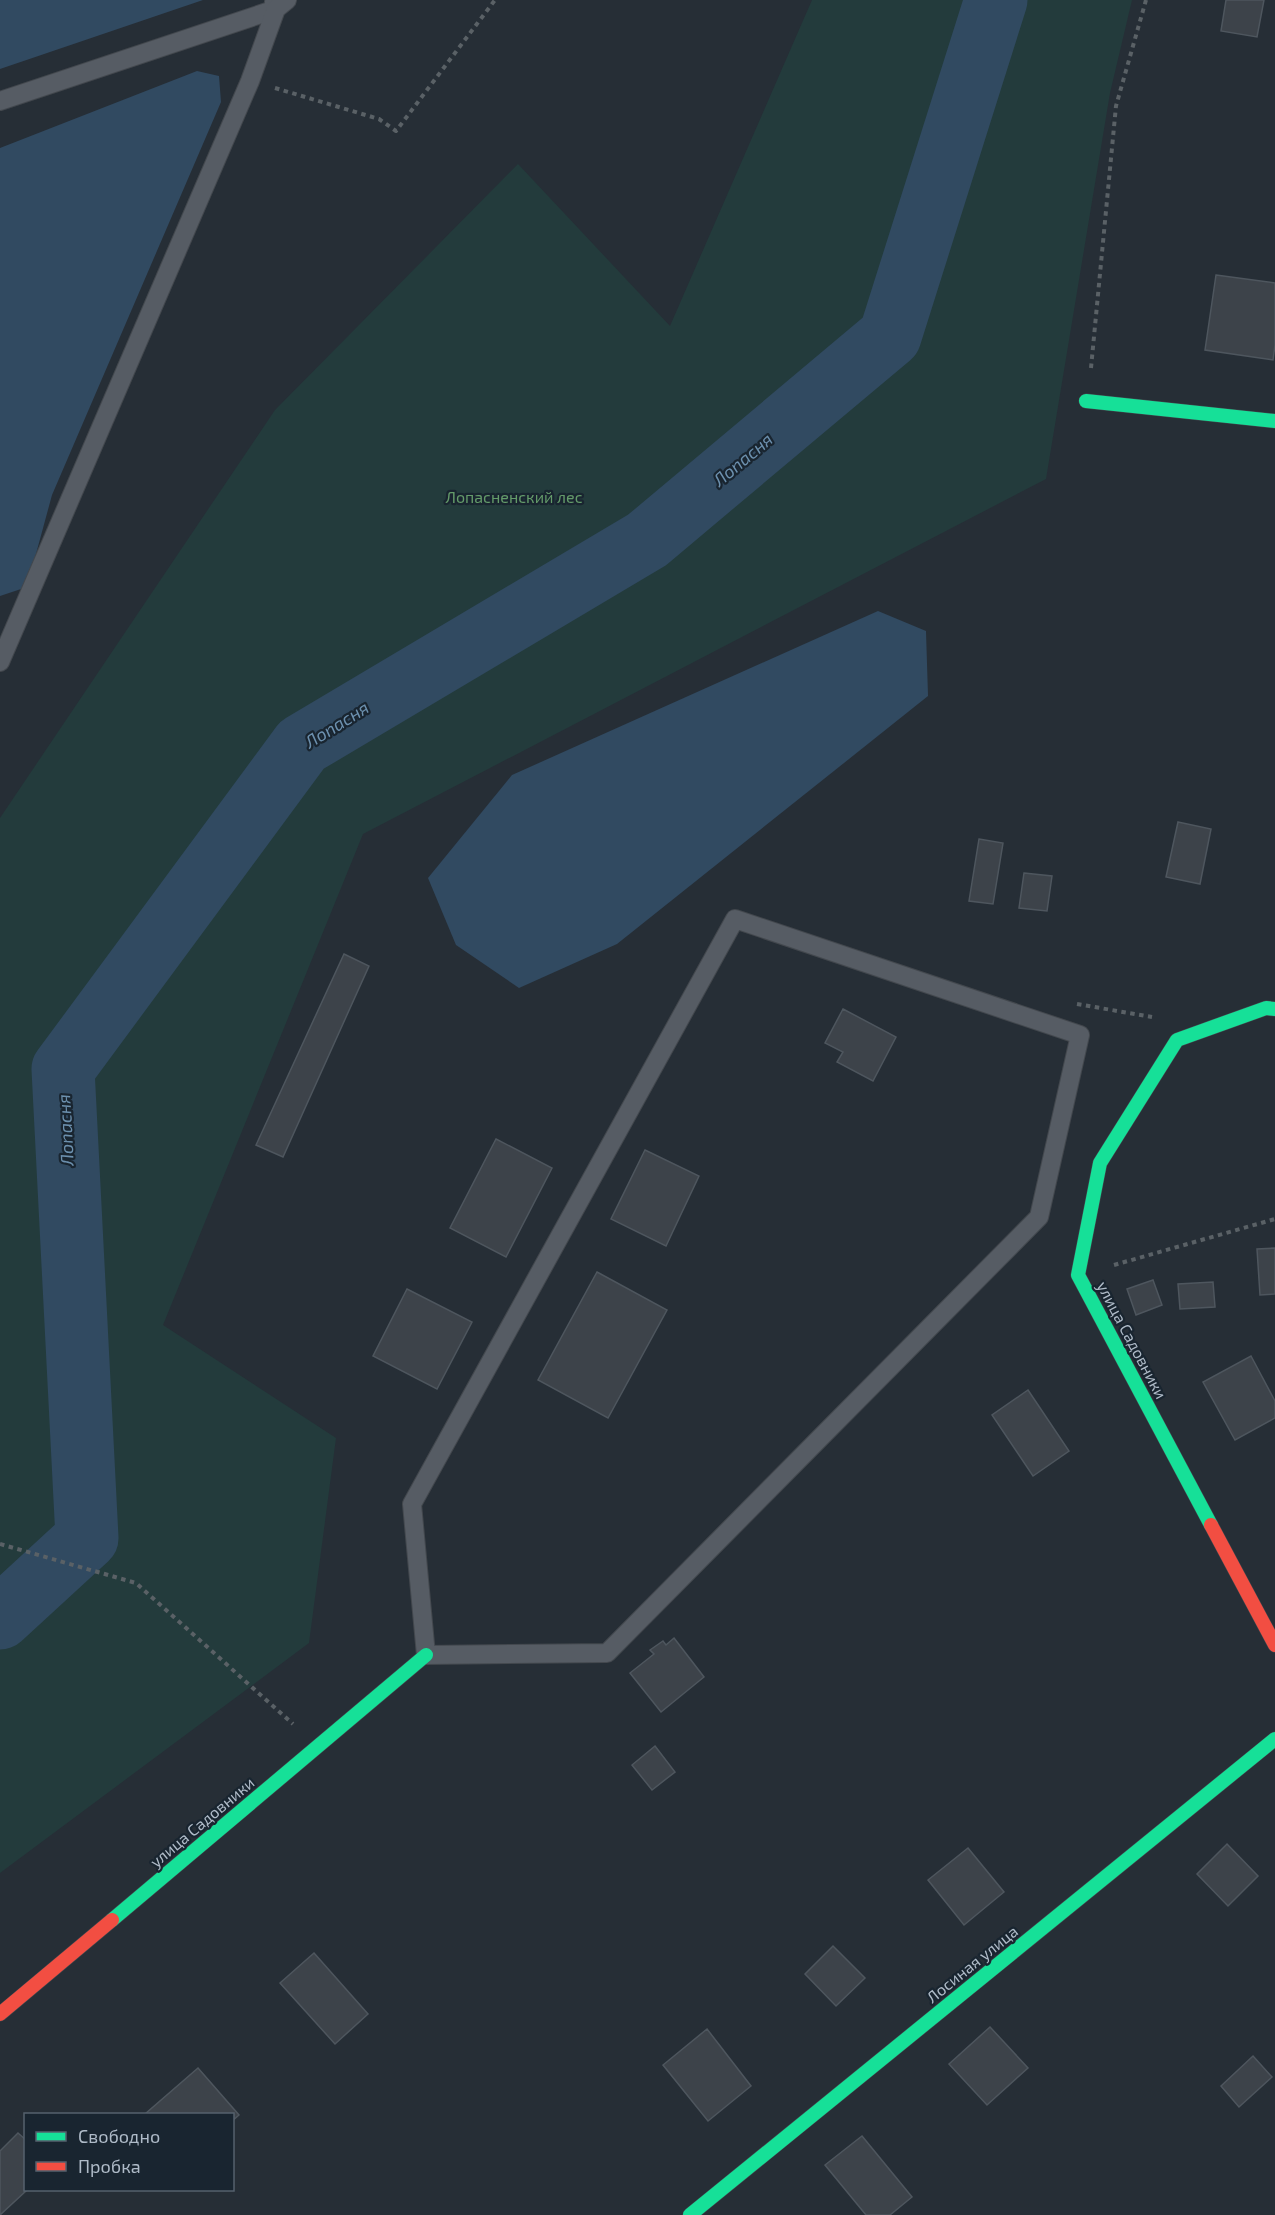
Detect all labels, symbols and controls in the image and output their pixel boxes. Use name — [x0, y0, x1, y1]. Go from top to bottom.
water label: Лопасня — [707, 428, 777, 491]
park label: Лопасненский лес — [445, 487, 583, 506]
water label: Лопасня — [299, 696, 373, 753]
water label: Лопасня — [52, 1094, 78, 1167]
street label: улица Садовники — [1093, 1278, 1171, 1402]
street label: улица Садовники — [146, 1772, 258, 1872]
street label: Лосиная улица — [922, 1921, 1022, 2007]
legend — [24, 2113, 234, 2191]
text: Свободно — [78, 2125, 160, 2147]
text: Пробка — [78, 2155, 141, 2177]

